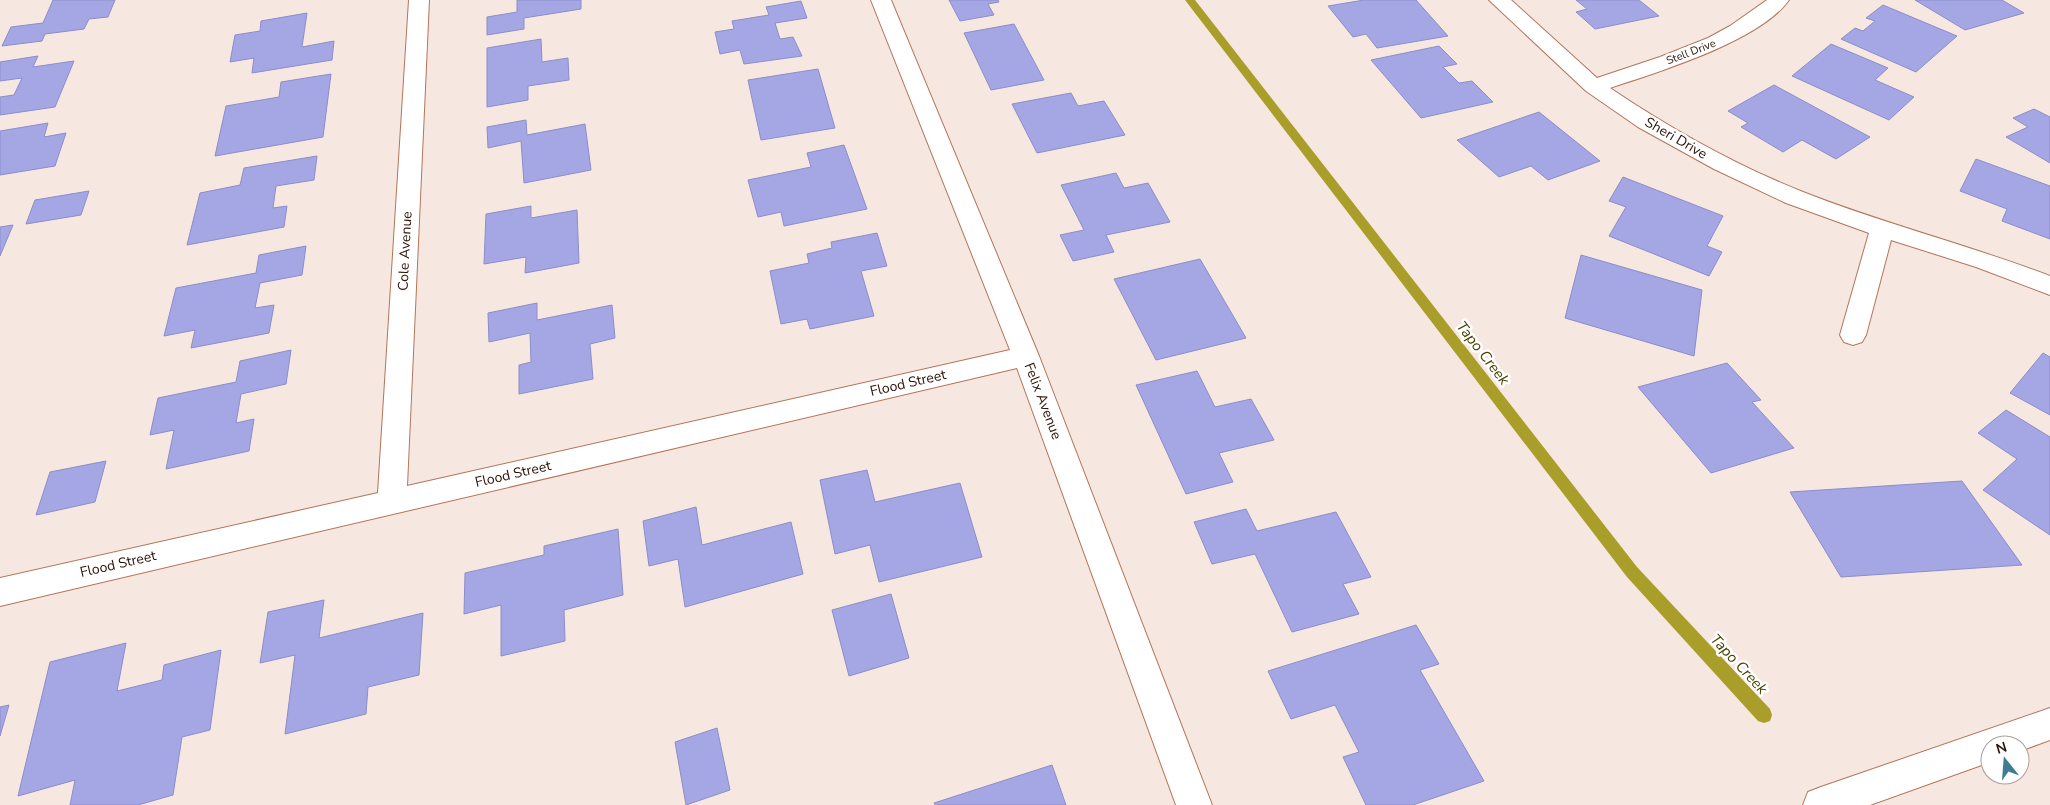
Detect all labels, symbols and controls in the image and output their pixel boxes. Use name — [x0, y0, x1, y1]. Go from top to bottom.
street label: Stell Drive — [1664, 36, 1718, 68]
street label: Sheri Drive — [1641, 113, 1711, 163]
street label: Cole Avenue — [393, 211, 417, 291]
water label: Tapo Creek — [1452, 317, 1514, 389]
street label: Felix Avenue — [1020, 360, 1066, 442]
street label: Flood Street — [868, 365, 948, 401]
street label: Flood Street — [473, 456, 553, 492]
street label: Flood Street — [78, 546, 158, 582]
water label: Tapo Creek — [1706, 630, 1772, 699]
north arrow — [1980, 735, 2030, 785]
text: N — [1994, 737, 2009, 759]

